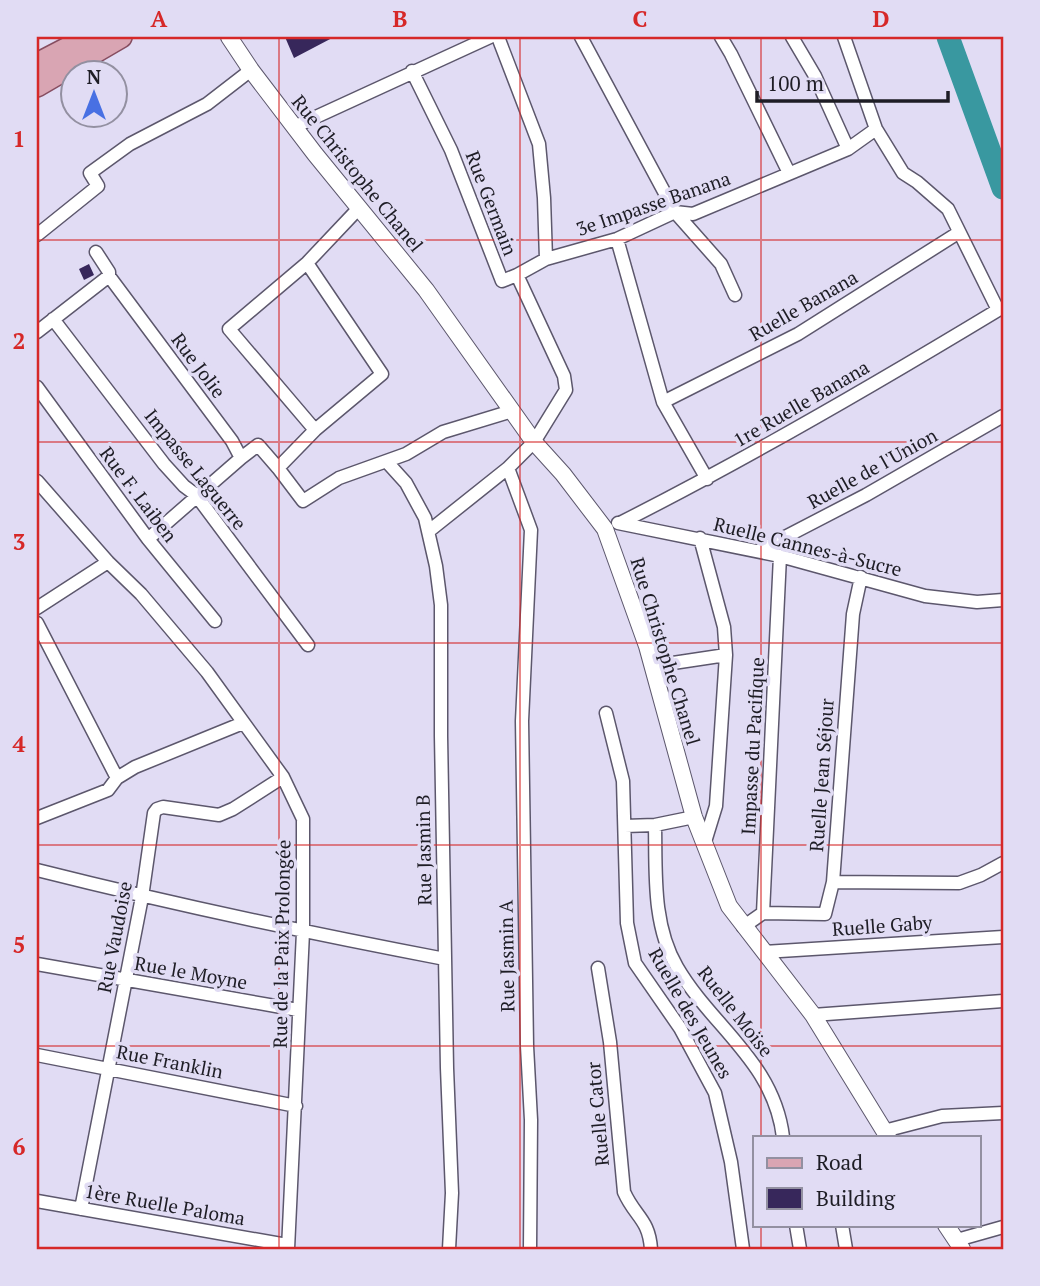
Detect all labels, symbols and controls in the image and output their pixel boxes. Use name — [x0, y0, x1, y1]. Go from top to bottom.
text: A — [151, 3, 168, 34]
text: B — [393, 3, 408, 34]
text: C — [633, 3, 648, 34]
text: D — [873, 3, 890, 34]
north arrow — [60, 60, 130, 130]
scale bar — [757, 60, 947, 104]
text: N — [87, 64, 102, 89]
text: 100 m — [767, 69, 824, 97]
street label: Rue Christophe Chanel — [287, 89, 429, 257]
text: 1 — [13, 123, 26, 154]
street label: Rue Germain — [461, 147, 523, 259]
street label: 3e Impasse Banana — [573, 165, 734, 241]
street label: Ruelle Banana — [744, 264, 862, 346]
text: 2 — [13, 325, 26, 356]
street label: Rue Jolie — [166, 327, 232, 403]
street label: 1re Ruelle Banana — [729, 354, 874, 452]
street label: Impasse Laguerre — [139, 403, 253, 535]
street label: Ruelle de l'Union — [803, 422, 941, 514]
street label: Rue F. Laiben — [95, 441, 183, 547]
street label: Ruelle Cannes-à-Sucre — [711, 511, 905, 581]
text: 3 — [13, 526, 26, 557]
street label: Rue Christophe Chanel — [626, 554, 706, 748]
street label: Impasse du Pacifique — [735, 657, 769, 835]
street label: Ruelle Jean Séjour — [803, 697, 839, 853]
text: 4 — [13, 728, 26, 759]
street label: Rue Jasmin B — [410, 794, 436, 906]
street label: Rue de la Paix Prolongée — [267, 839, 295, 1049]
street label: Rue Vaudoise — [91, 879, 137, 995]
street label: Rue Jasmin A — [493, 900, 519, 1012]
street label: Ruelle Gaby — [831, 909, 933, 941]
text: 5 — [13, 929, 26, 960]
street label: Ruelle des Jeunes — [643, 943, 739, 1083]
street label: Rue le Moyne — [133, 950, 249, 994]
street label: Ruelle Moïse — [693, 960, 779, 1062]
street label: Rue Franklin — [114, 1038, 226, 1084]
street label: Ruelle Cator — [580, 1060, 614, 1167]
text: 6 — [13, 1131, 26, 1162]
legend — [753, 1136, 981, 1226]
text: Road — [816, 1148, 863, 1176]
street label: 1ère Ruelle Paloma — [83, 1178, 248, 1230]
text: Building — [816, 1184, 896, 1212]

